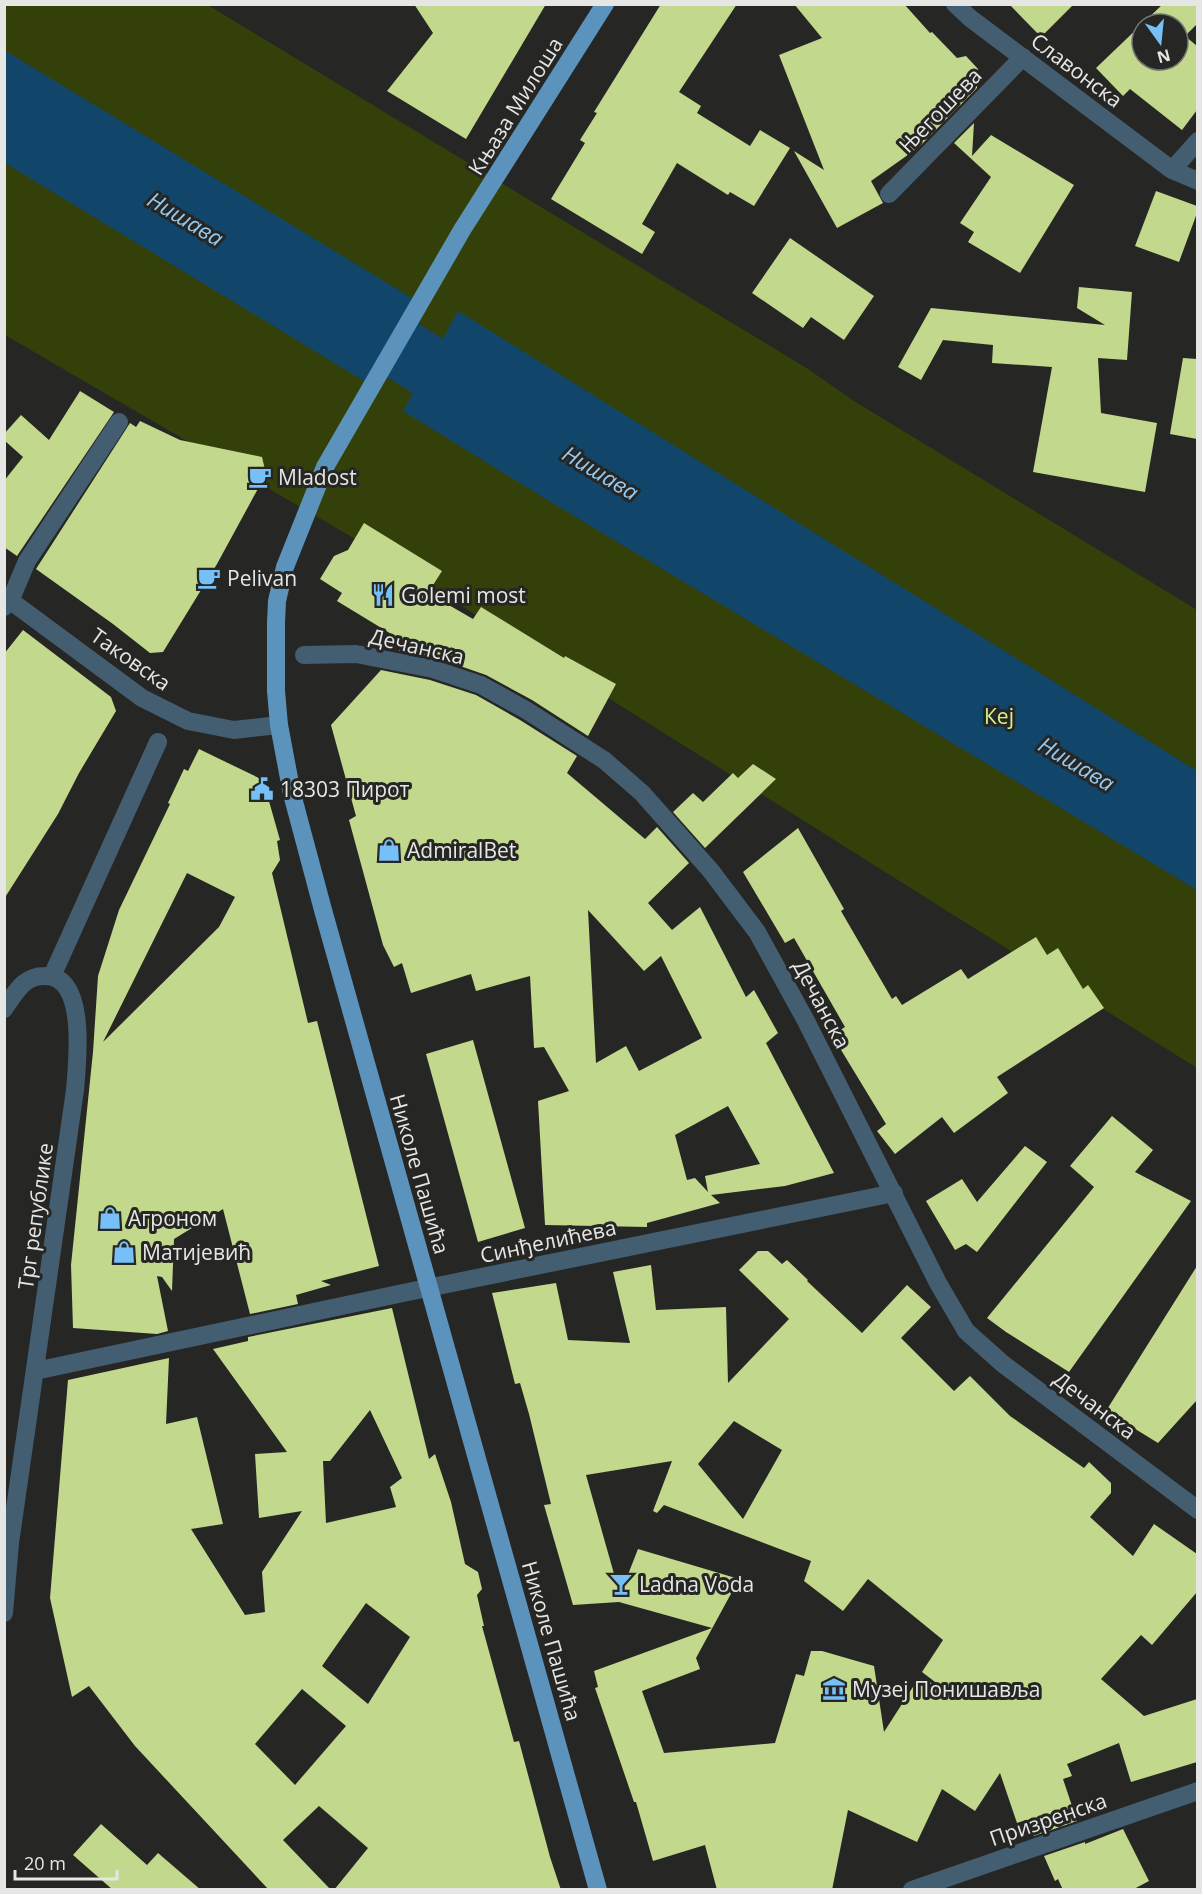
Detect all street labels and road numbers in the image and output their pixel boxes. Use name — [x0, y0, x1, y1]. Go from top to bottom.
street label: Славонска — [1026, 26, 1128, 114]
street label: Књаза Милоша — [461, 32, 569, 180]
street label: Његошева — [892, 61, 988, 159]
street label: Таковска — [86, 621, 176, 697]
street label: Дечанска — [367, 622, 467, 670]
street label: Дечанска — [787, 955, 857, 1053]
street label: Николе Пашића — [384, 1091, 456, 1257]
street label: Трг републике — [11, 1141, 59, 1291]
street label: Синђелићева — [477, 1213, 619, 1269]
street label: Дечанска — [1048, 1365, 1142, 1445]
street label: Николе Пашића — [516, 1558, 588, 1724]
street label: Призренска — [986, 1786, 1110, 1852]

